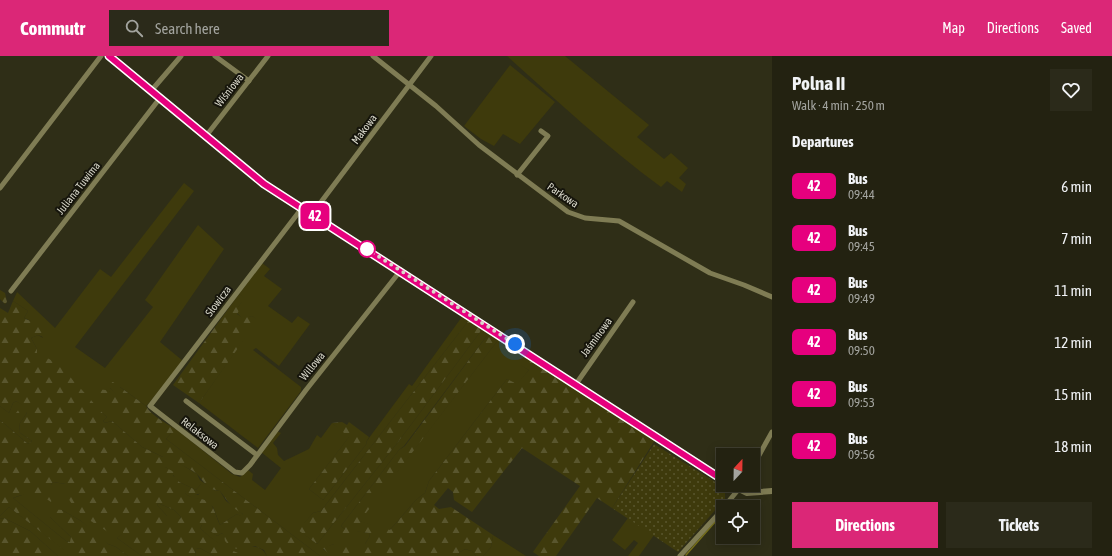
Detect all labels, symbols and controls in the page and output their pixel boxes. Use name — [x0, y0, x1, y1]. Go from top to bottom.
search box — [109, 10, 389, 46]
text: Commutr — [20, 17, 85, 39]
icon: search — [123, 17, 145, 39]
text: Search here — [155, 20, 220, 37]
text: Map — [942, 20, 965, 36]
text: Directions — [987, 20, 1039, 36]
text: Saved — [1061, 20, 1092, 36]
button: heart — [1050, 69, 1092, 111]
street label: Wiśniowa — [212, 71, 246, 109]
text: Polna II — [792, 72, 845, 94]
text: Walk · 4 min · 250 m — [792, 98, 885, 113]
street label: Makowa — [349, 112, 379, 146]
text: Departures — [792, 133, 854, 150]
street label: Juliana Tuwima — [54, 159, 102, 217]
text: Bus — [848, 170, 868, 187]
text: 42 — [807, 178, 821, 194]
text: 6 min — [1061, 178, 1092, 195]
street label: Parkowa — [545, 180, 581, 210]
text: 09:44 — [848, 187, 875, 202]
line badge: 42 — [297, 203, 333, 229]
text: 42 — [308, 208, 322, 224]
text: Bus — [848, 222, 868, 239]
text: 42 — [807, 230, 821, 246]
text: 7 min — [1061, 230, 1092, 247]
text: 09:45 — [848, 239, 875, 254]
unlabelled marker — [358, 240, 376, 258]
text: Bus — [848, 274, 868, 291]
text: 42 — [807, 282, 821, 298]
text: 11 min — [1054, 282, 1092, 299]
street label: Słowicza — [203, 284, 233, 318]
text: 09:49 — [848, 291, 875, 306]
street label: Jaśminowa — [578, 315, 614, 359]
text: Bus — [848, 326, 868, 343]
your location — [505, 334, 525, 354]
text: 42 — [807, 334, 821, 350]
text: 12 min — [1054, 334, 1092, 351]
text: 09:50 — [848, 343, 875, 358]
street label: Willowa — [297, 349, 327, 383]
text: Bus — [848, 378, 868, 395]
text: 42 — [807, 386, 821, 402]
text: 15 min — [1054, 386, 1092, 403]
text: 09:53 — [848, 395, 875, 410]
street label: Relaksowa — [179, 415, 221, 451]
text: Bus — [848, 430, 868, 447]
text: 42 — [807, 438, 821, 454]
text: 18 min — [1054, 438, 1092, 455]
text: 09:56 — [848, 447, 875, 462]
north arrow — [716, 448, 760, 492]
map controls — [716, 448, 760, 544]
button: locate — [716, 500, 760, 544]
button: Directions — [792, 502, 938, 548]
button: Tickets — [946, 502, 1092, 548]

